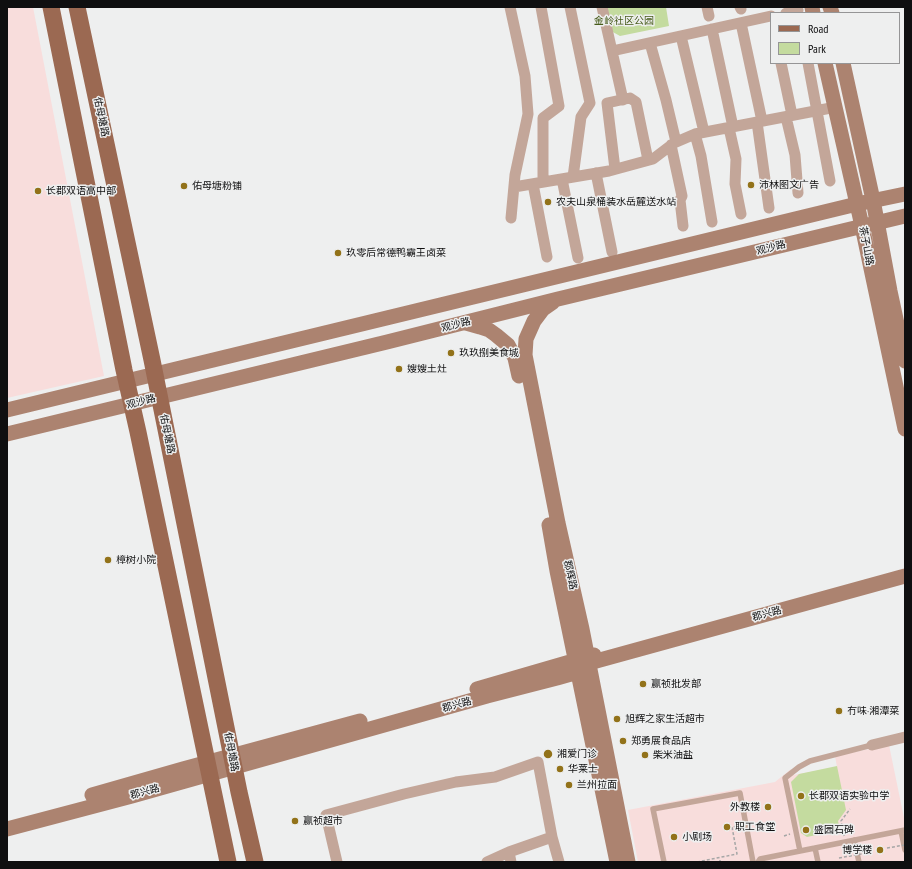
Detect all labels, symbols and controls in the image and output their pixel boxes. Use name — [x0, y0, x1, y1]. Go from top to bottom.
legend — [770, 12, 900, 64]
park label: 金岭社区公园 — [594, 15, 654, 27]
text: Road — [808, 21, 828, 36]
text: Park — [808, 41, 826, 56]
street label: 佑母塘路 — [91, 96, 111, 138]
place label: 沛林图文广告 — [759, 179, 819, 191]
place label: 佑母塘粉铺 — [192, 180, 242, 192]
marker: 沛林图文广告 — [746, 180, 756, 190]
marker: 佑母塘粉铺 — [179, 181, 189, 191]
place label: 长郡双语高中部 — [46, 185, 116, 197]
marker: 长郡双语高中部 — [33, 186, 43, 196]
place label: 农夫山泉桶装水岳麓送水站 — [556, 196, 676, 208]
marker: 农夫山泉桶装水岳麓送水站 — [543, 197, 553, 207]
street label: 茶子山路 — [856, 225, 876, 267]
street label: 观沙路 — [755, 239, 787, 257]
place label: 玖零后常德鸭霸王卤菜 — [346, 247, 446, 259]
marker: 玖零后常德鸭霸王卤菜 — [333, 248, 343, 258]
street label: 观沙路 — [440, 316, 472, 334]
place label: 玖玖捌美食城 — [459, 347, 519, 359]
marker: 玖玖捌美食城 — [446, 348, 456, 358]
place label: 嫂嫂土灶 — [407, 363, 447, 375]
marker: 嫂嫂土灶 — [394, 364, 404, 374]
street label: 观沙路 — [125, 393, 157, 411]
street label: 佑母塘路 — [157, 413, 177, 455]
place label: 樟树小院 — [116, 554, 156, 566]
marker: 樟树小院 — [103, 555, 113, 565]
street label: 郡辉路 — [561, 559, 579, 591]
street label: 郡兴路 — [751, 604, 783, 624]
place label: 赢祯批发部 — [651, 678, 701, 690]
marker: 赢祯批发部 — [638, 679, 648, 689]
street label: 郡兴路 — [441, 695, 473, 715]
place label: 冇味·湘潭菜 — [847, 705, 899, 717]
marker: 冇味·湘潭菜 — [834, 706, 844, 716]
place label: 旭辉之家生活超市 — [625, 713, 705, 725]
marker: 旭辉之家生活超市 — [612, 714, 622, 724]
street label: 佑母塘路 — [221, 731, 241, 773]
place label: 郑勇展食品店 — [631, 735, 691, 747]
marker: 郑勇展食品店 — [618, 736, 628, 746]
marker: 湘爱门诊 — [542, 748, 554, 760]
place label: 湘爱门诊 — [557, 748, 597, 760]
place label: 柴米油盐 — [653, 749, 693, 761]
marker: 柴米油盐 — [640, 750, 650, 760]
place label: 华莱士 — [568, 763, 598, 775]
marker: 华莱士 — [555, 764, 565, 774]
place label: 兰州拉面 — [577, 779, 617, 791]
marker: 兰州拉面 — [564, 780, 574, 790]
street label: 郡兴路 — [129, 782, 161, 802]
place label: 长郡双语实验中学 — [809, 790, 889, 802]
marker: 长郡双语实验中学 — [796, 791, 806, 801]
place label: 外教楼 — [730, 801, 760, 813]
marker: 外教楼 — [763, 802, 773, 812]
place label: 赢祯超市 — [303, 815, 343, 827]
marker: 赢祯超市 — [290, 816, 300, 826]
place label: 职工食堂 — [735, 821, 775, 833]
marker: 职工食堂 — [722, 822, 732, 832]
place label: 盛园石碑 — [814, 824, 854, 836]
marker: 盛园石碑 — [801, 825, 811, 835]
place label: 小剧场 — [682, 831, 712, 843]
marker: 小剧场 — [669, 832, 679, 842]
place label: 博学楼 — [842, 844, 872, 856]
marker: 博学楼 — [875, 845, 885, 855]

